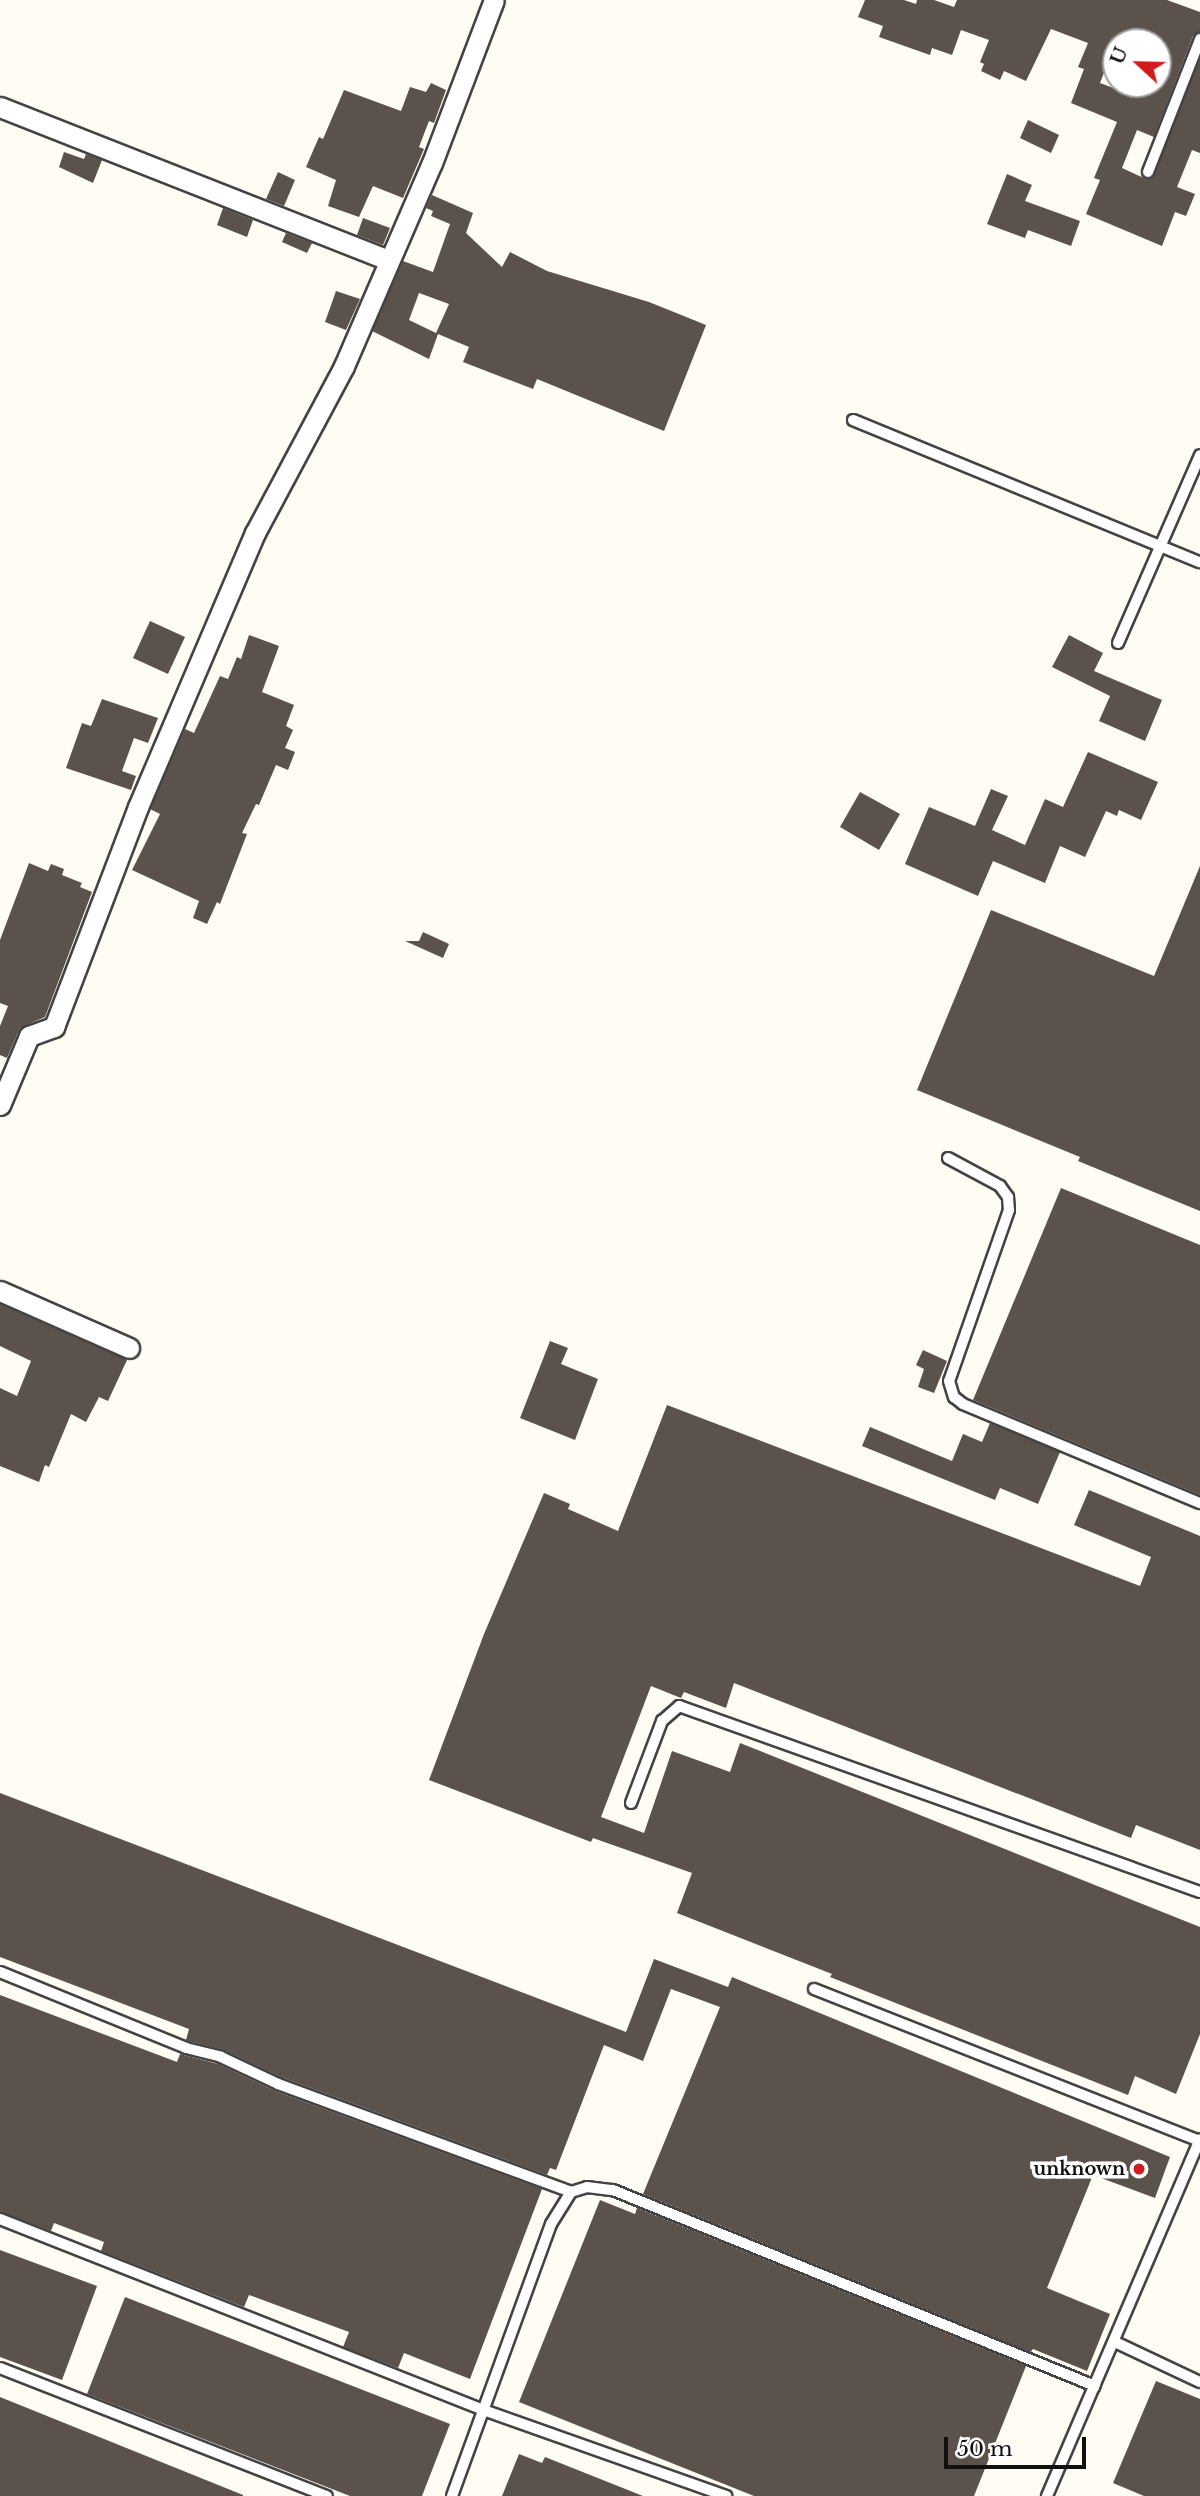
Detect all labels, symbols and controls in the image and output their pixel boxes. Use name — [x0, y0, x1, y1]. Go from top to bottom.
north arrow — [1102, 28, 1172, 98]
text: U — [1105, 44, 1133, 68]
place label: unknown — [1034, 2158, 1125, 2180]
marker: unknown — [1131, 2161, 1147, 2177]
scale bar — [948, 2422, 1090, 2466]
text: 50 m — [957, 2436, 1012, 2462]

